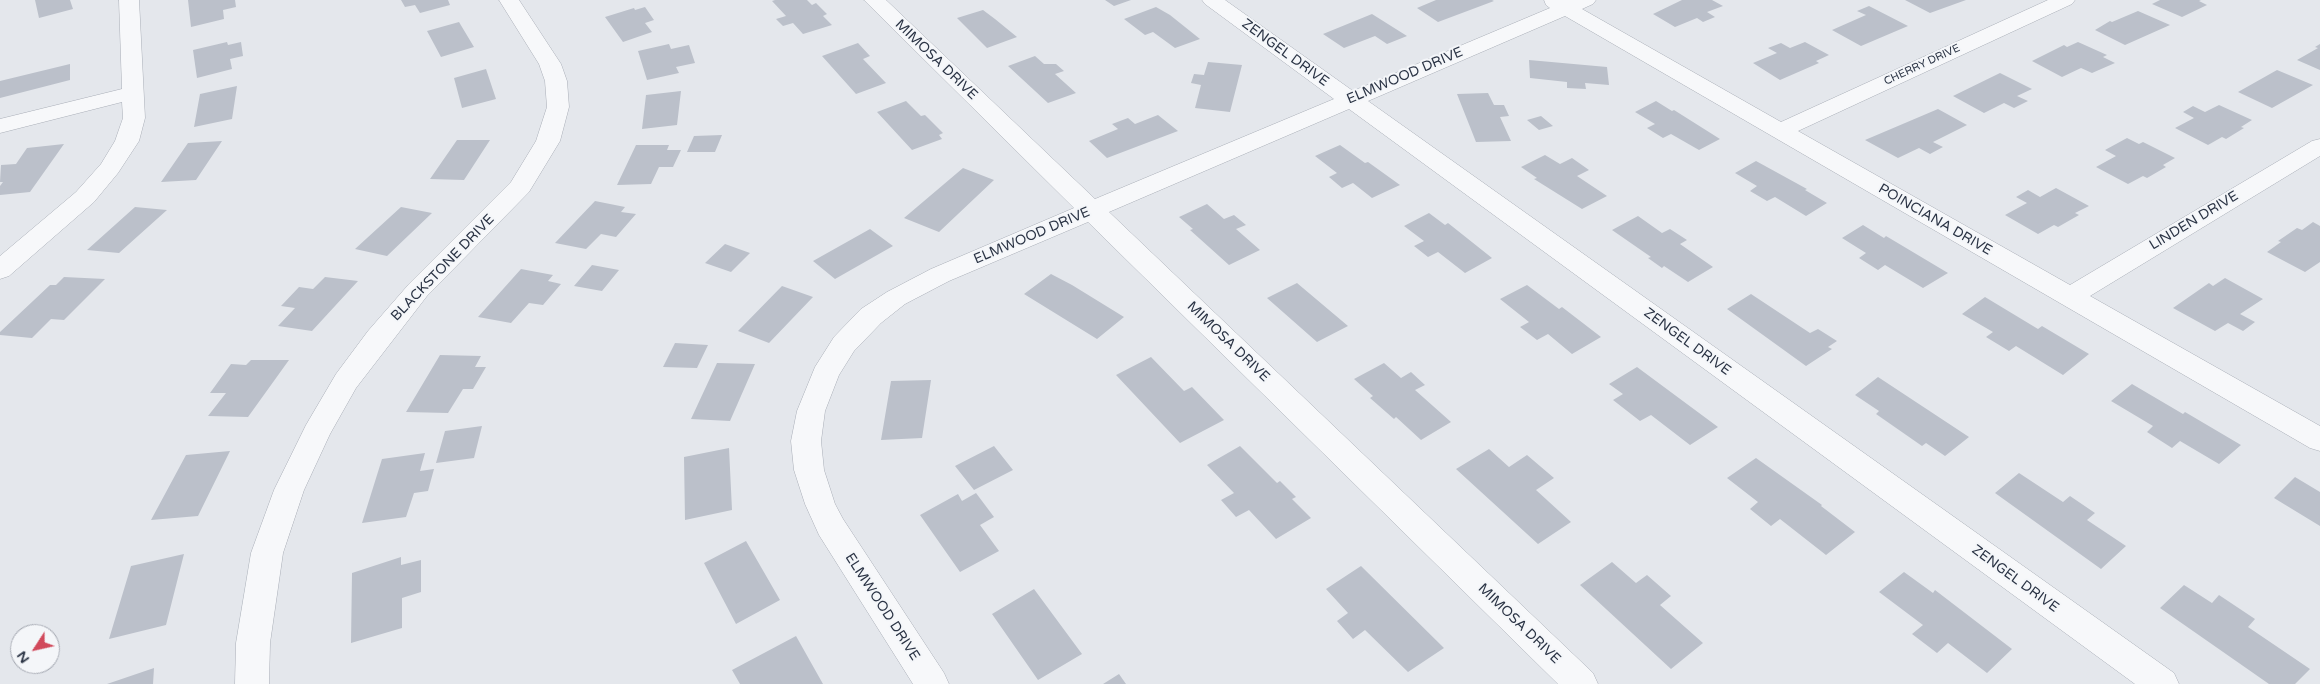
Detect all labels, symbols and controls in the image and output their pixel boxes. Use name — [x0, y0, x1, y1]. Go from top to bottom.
street label: MIMOSA DRIVE — [891, 16, 981, 104]
street label: ZENGEL DRIVE — [1238, 16, 1332, 90]
street label: CHERRY DRIVE — [1882, 42, 1962, 88]
street label: ELMWOOD DRIVE — [1344, 44, 1466, 108]
street label: POINCIANA DRIVE — [1875, 181, 1995, 259]
street label: LINDEN DRIVE — [2146, 188, 2242, 254]
street label: ELMWOOD DRIVE — [971, 204, 1093, 268]
street label: BLACKSTONE DRIVE — [388, 211, 498, 325]
street label: MIMOSA DRIVE — [1183, 298, 1273, 386]
street label: ZENGEL DRIVE — [1640, 305, 1734, 379]
street label: ZENGEL DRIVE — [1968, 542, 2062, 616]
street label: ELMWOOD DRIVE — [841, 550, 923, 664]
street label: MIMOSA DRIVE — [1474, 580, 1564, 668]
north arrow — [10, 624, 60, 674]
text: N — [13, 648, 33, 667]

